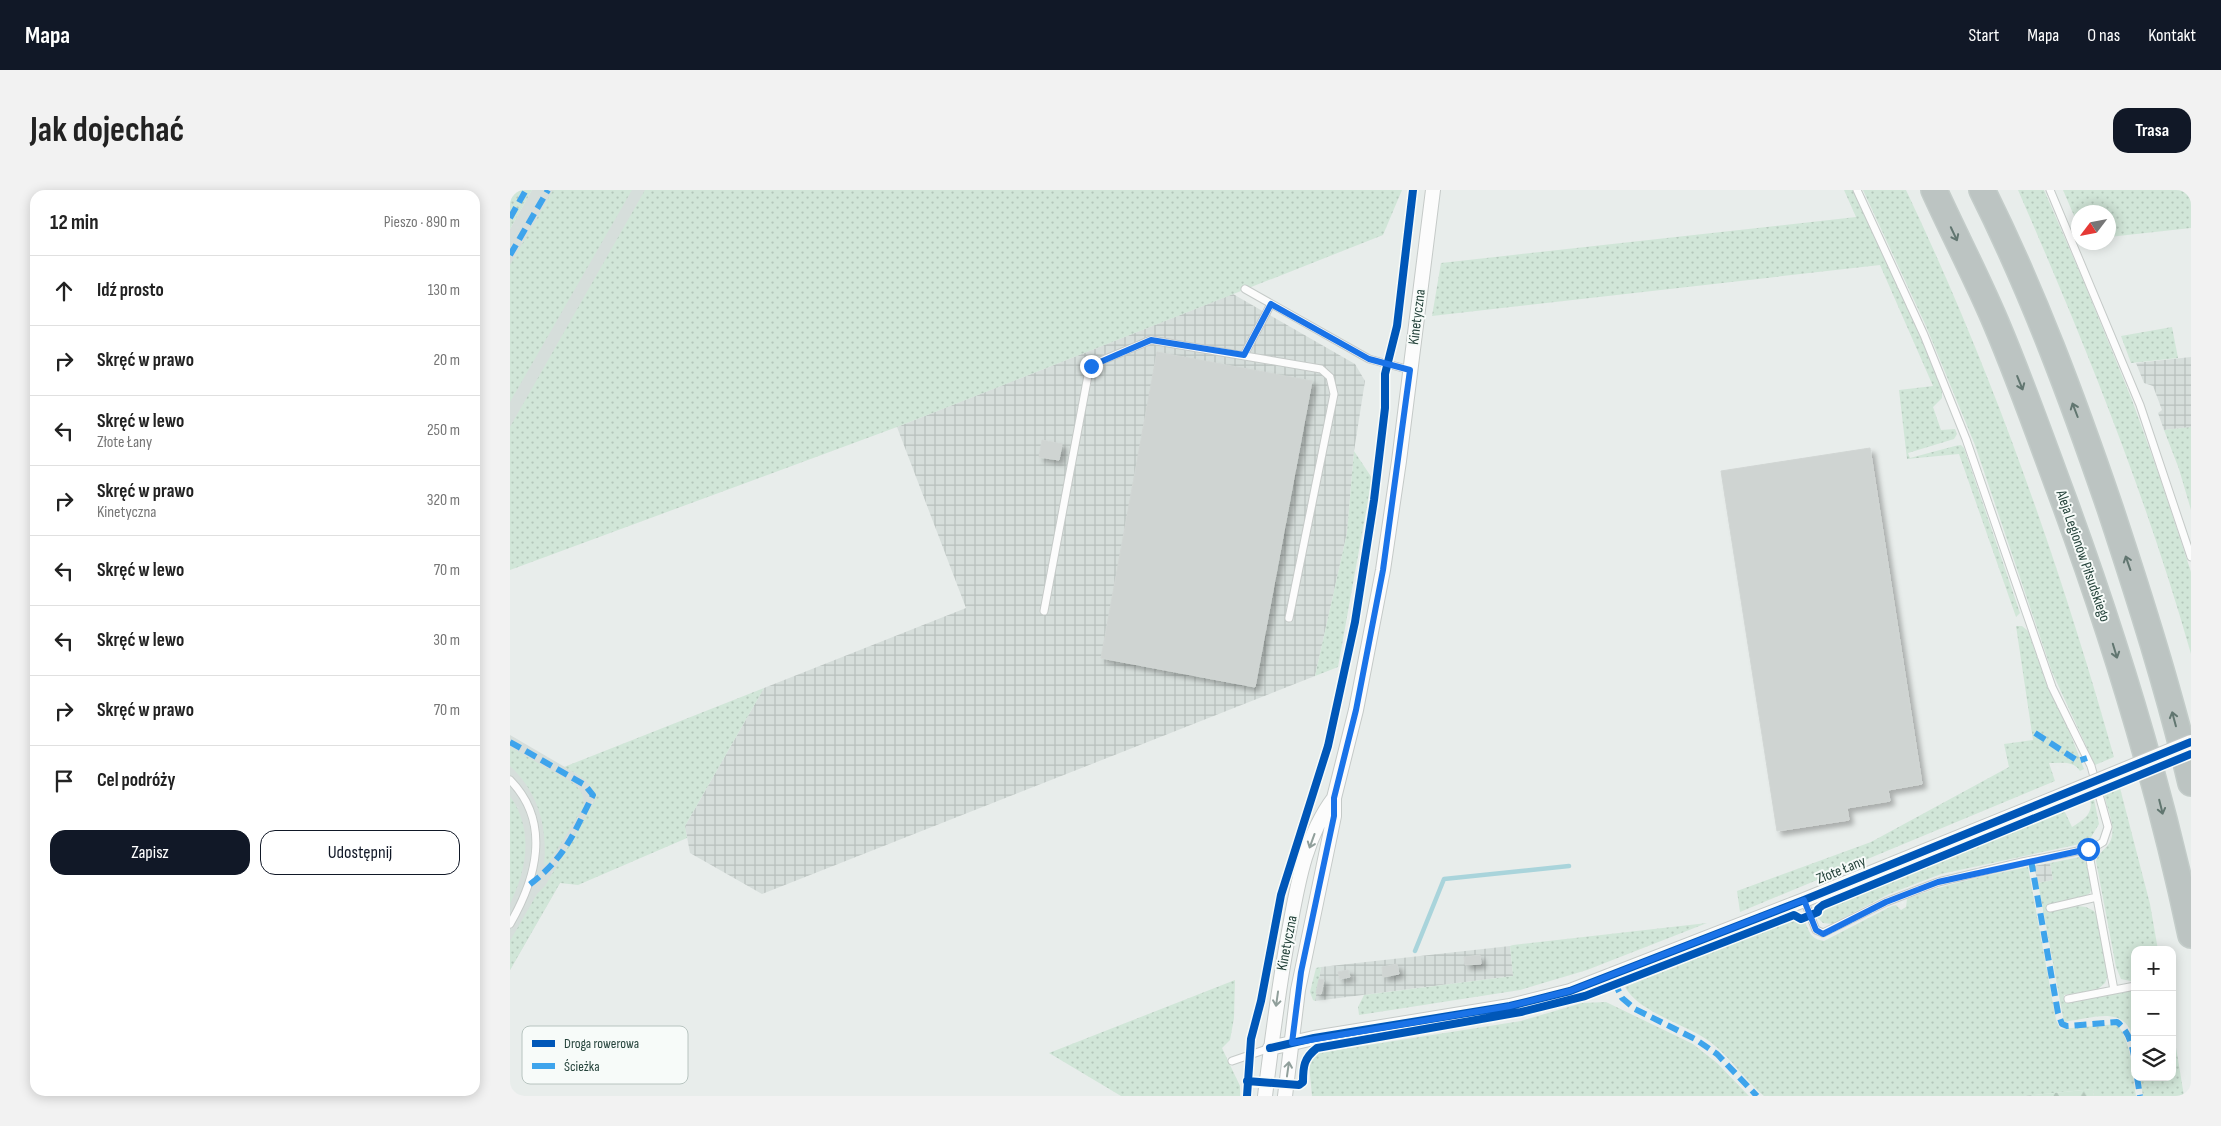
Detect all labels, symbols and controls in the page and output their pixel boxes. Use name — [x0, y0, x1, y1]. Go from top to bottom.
text: Mapa — [25, 21, 70, 50]
text: Start — [1968, 25, 1999, 46]
text: Mapa — [2027, 25, 2059, 46]
text: O nas — [2087, 25, 2120, 46]
text: Kontakt — [2148, 25, 2196, 46]
button: Trasa — [2113, 108, 2191, 153]
text: Jak dojechać — [30, 109, 184, 152]
north arrow — [2071, 205, 2116, 250]
text: 12 min — [50, 210, 98, 235]
text: Pieszo · 890 m — [384, 213, 460, 232]
one-way arrow — [1950, 226, 1960, 241]
icon: ahead — [50, 277, 78, 305]
text: Idź prosto — [97, 279, 164, 302]
text: 130 m — [428, 281, 460, 300]
street label: Kinetyczna — [1404, 288, 1430, 346]
icon: right — [50, 347, 78, 375]
text: Skręć w prawo — [97, 349, 194, 372]
text: 20 m — [433, 351, 460, 370]
route end — [1080, 355, 1103, 378]
one-way arrow — [2015, 375, 2025, 390]
one-way arrow — [2070, 403, 2080, 418]
text: Skręć w lewo — [97, 410, 184, 433]
icon: left — [50, 417, 78, 445]
text: 250 m — [427, 421, 460, 440]
text: Złote Łany — [97, 433, 152, 452]
text: Skręć w prawo — [97, 480, 194, 503]
icon: right — [50, 487, 78, 515]
street label: Aleja Legionów Piłsudskiego — [2051, 487, 2114, 624]
text: 320 m — [427, 491, 460, 510]
text: Kinetyczna — [97, 503, 157, 522]
one-way arrow — [2123, 556, 2132, 572]
icon: left — [50, 557, 78, 585]
text: Skręć w lewo — [97, 559, 184, 582]
text: 70 m — [434, 561, 460, 580]
icon: left — [50, 627, 78, 655]
text: Skręć w lewo — [97, 629, 184, 652]
text: 30 m — [433, 631, 460, 650]
one-way arrow — [2111, 643, 2121, 659]
icon: right — [50, 697, 78, 725]
text: Skręć w prawo — [97, 699, 194, 722]
text: 70 m — [434, 701, 460, 720]
one-way arrow — [2169, 712, 2178, 728]
icon: arrive — [50, 767, 78, 795]
text: Cel podróży — [97, 769, 175, 792]
one-way arrow — [2157, 799, 2166, 815]
button: Zapisz — [50, 830, 250, 875]
button: Udostępnij — [260, 830, 460, 875]
one-way arrow — [1307, 833, 1316, 848]
route start — [2077, 838, 2100, 861]
street label: Złote Łany — [1814, 851, 1869, 888]
street label: Kinetyczna — [1272, 914, 1302, 972]
map controls — [2131, 946, 2176, 1081]
button: + — [2131, 946, 2176, 991]
one-way arrow — [1271, 991, 1281, 1007]
button: − — [2131, 991, 2176, 1036]
legend — [522, 1026, 688, 1084]
text: Droga rowerowa — [564, 1035, 639, 1052]
button: layers — [2131, 1036, 2176, 1081]
text: Ścieżka — [564, 1058, 600, 1075]
one-way arrow — [1283, 1062, 1293, 1078]

